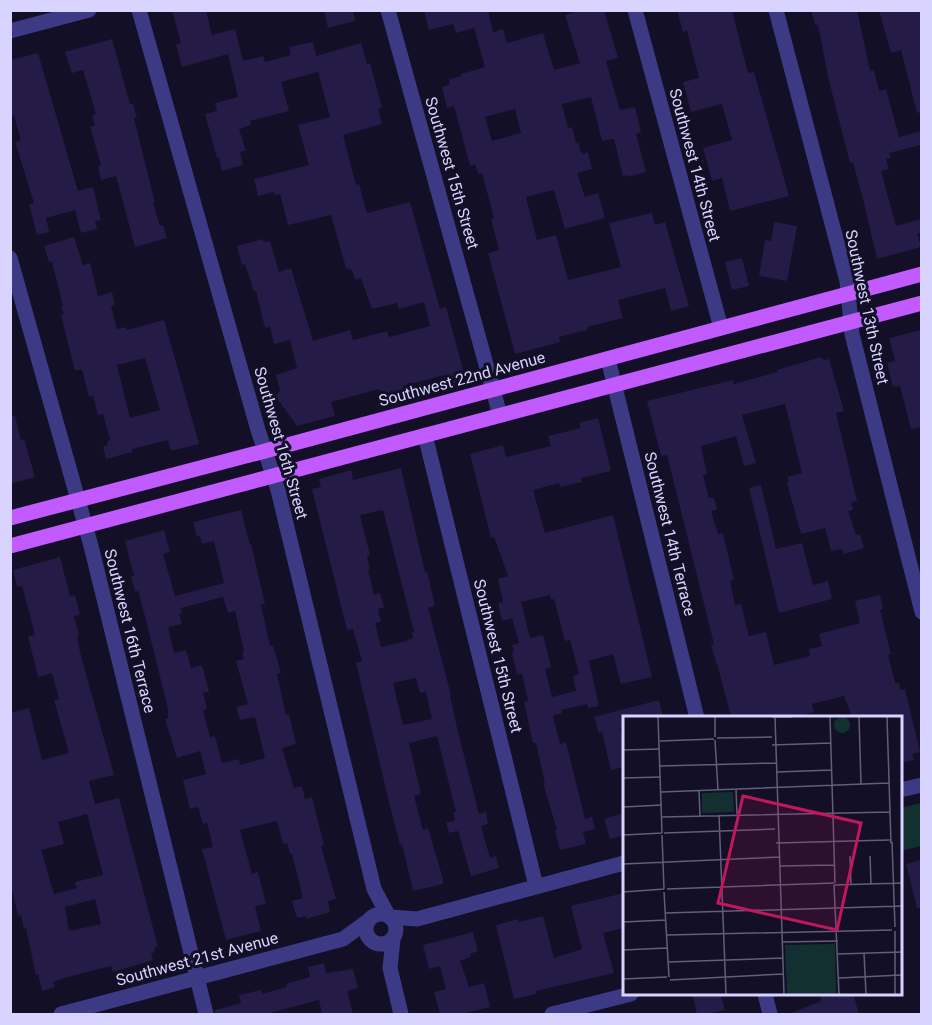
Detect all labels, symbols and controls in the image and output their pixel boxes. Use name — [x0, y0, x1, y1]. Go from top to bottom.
street label: Southwest 14th Street — [665, 86, 725, 244]
street label: Southwest 15th Street — [421, 95, 483, 251]
street label: Southwest 13th Street — [841, 228, 893, 386]
street label: Southwest 22nd Avenue — [377, 348, 547, 410]
street label: Southwest 16th Street — [250, 365, 312, 521]
street label: Southwest 14th Terrace — [640, 450, 700, 618]
street label: Southwest 16th Terrace — [100, 547, 160, 715]
street label: Southwest 15th Street — [470, 577, 526, 735]
inset map — [623, 716, 902, 995]
street label: Southwest 21st Avenue — [114, 928, 280, 990]

